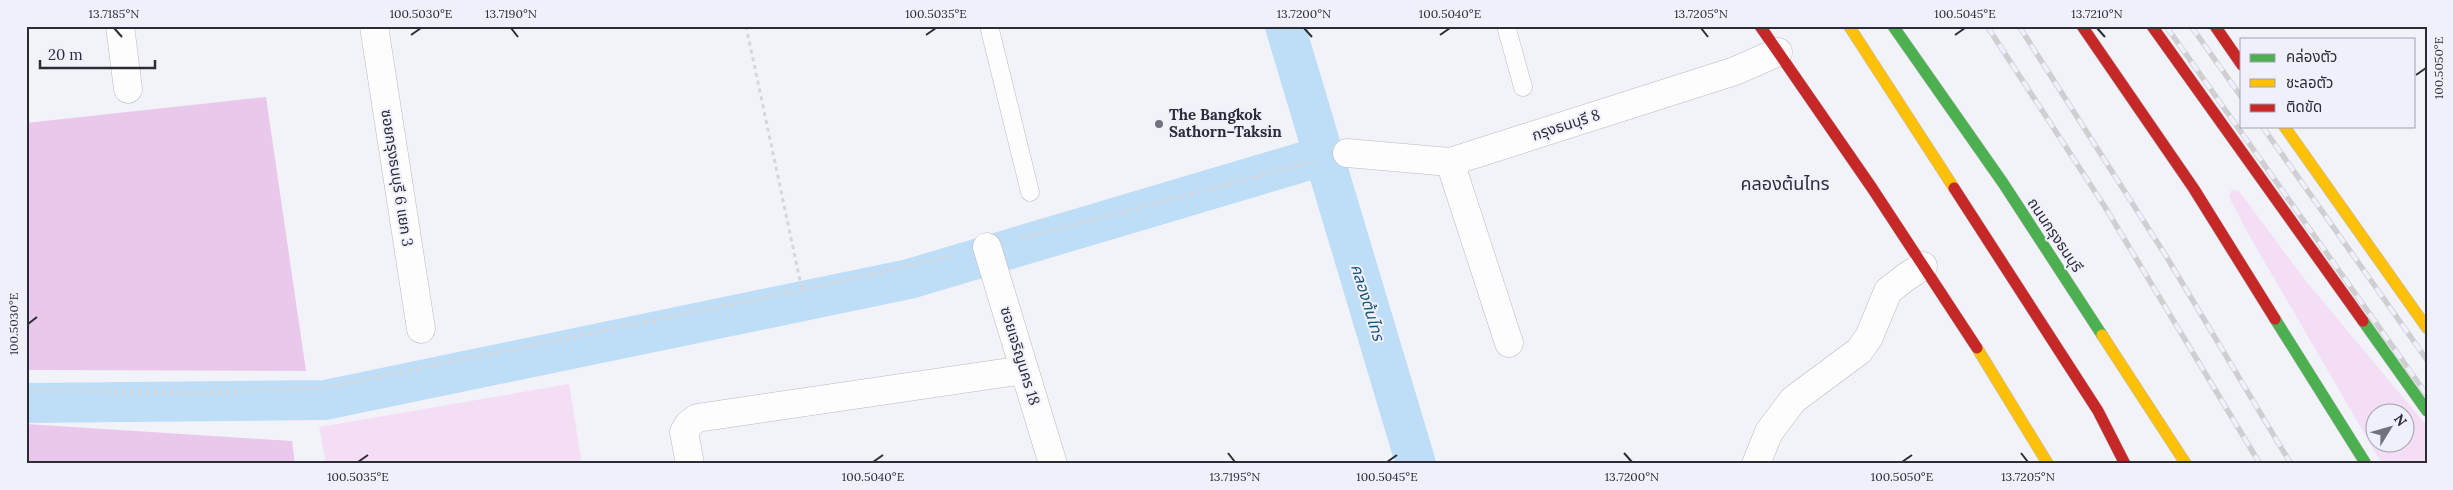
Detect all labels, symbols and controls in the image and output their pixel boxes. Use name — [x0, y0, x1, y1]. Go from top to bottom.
text: 13.7185°N — [89, 6, 139, 21]
text: 100.5030°E — [390, 6, 452, 21]
text: 13.7190°N — [485, 6, 537, 21]
text: 100.5035°E — [905, 6, 967, 21]
text: 13.7200°N — [1277, 6, 1331, 21]
text: 100.5040°E — [1419, 6, 1481, 21]
text: 13.7205°N — [1674, 6, 1728, 21]
text: 100.5045°E — [1934, 6, 1996, 21]
text: 13.7210°N — [2071, 6, 2123, 21]
text: 100.5050°E — [2431, 37, 2446, 99]
scale bar — [40, 38, 155, 70]
legend — [2240, 38, 2416, 128]
text: 20 m — [48, 45, 83, 64]
text: คล่องตัว — [2286, 47, 2337, 66]
text: ชะลอตัว — [2286, 73, 2333, 92]
text: ติดขัด — [2286, 97, 2322, 116]
place label: The Bangkok Sathorn–Taksin — [1169, 105, 1282, 141]
street label: กรุงธนบุรี 8 — [1529, 105, 1602, 144]
street label: ซอยกรุงธนบุรี 6 แยก 3 — [377, 108, 418, 248]
marker: The Bangkok Sathorn–Taksin — [1153, 118, 1165, 130]
district label: คลองต้นไทร — [1740, 172, 1830, 195]
street label: ถนนกรุงธนบุรี — [2024, 194, 2087, 275]
water label: คลองต้นไทร — [1347, 261, 1389, 344]
text: 100.5030°E — [6, 293, 21, 355]
street label: ซอยเจริญนคร 18 — [996, 304, 1045, 408]
north arrow — [2366, 402, 2416, 452]
text: N — [2390, 410, 2411, 430]
text: 100.5035°E — [327, 469, 389, 484]
text: 100.5040°E — [842, 469, 904, 484]
text: 13.7195°N — [1209, 469, 1261, 484]
text: 100.5045°E — [1356, 469, 1418, 484]
text: 13.7200°N — [1605, 469, 1659, 484]
text: 100.5050°E — [1871, 469, 1933, 484]
text: 13.7205°N — [2001, 469, 2055, 484]

